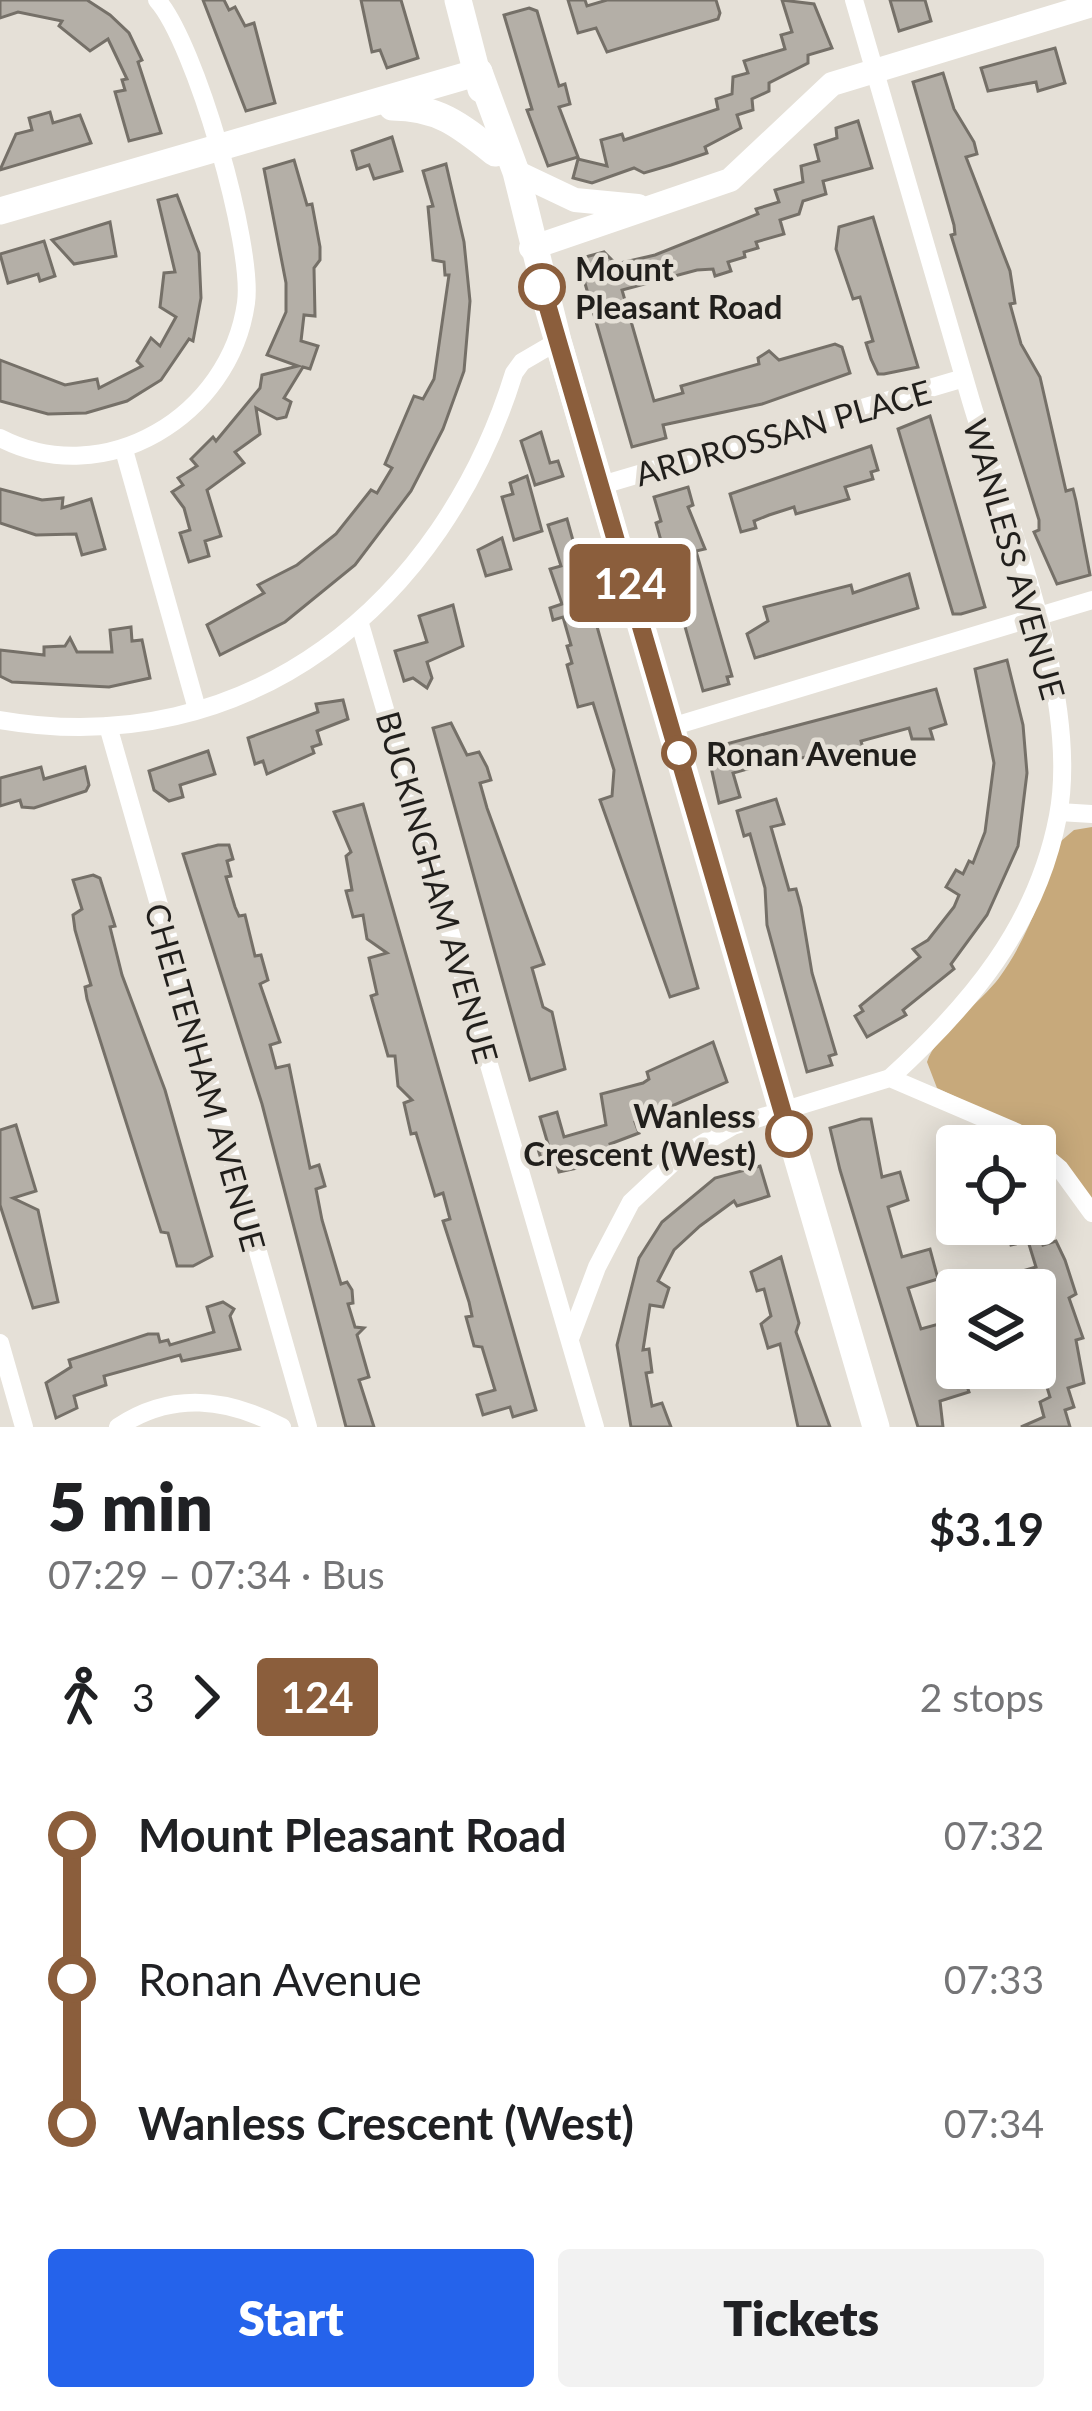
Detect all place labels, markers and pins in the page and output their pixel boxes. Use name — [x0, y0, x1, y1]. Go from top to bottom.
place label: Mount Pleasant Road — [575, 248, 782, 326]
marker: Mount Pleasant Road — [520, 265, 564, 309]
place label: Ronan Avenue — [706, 733, 917, 773]
marker: Ronan Avenue — [663, 737, 695, 769]
place label: Wanless Crescent (West) — [523, 1095, 756, 1173]
marker: Wanless Crescent (West) — [767, 1112, 811, 1156]

